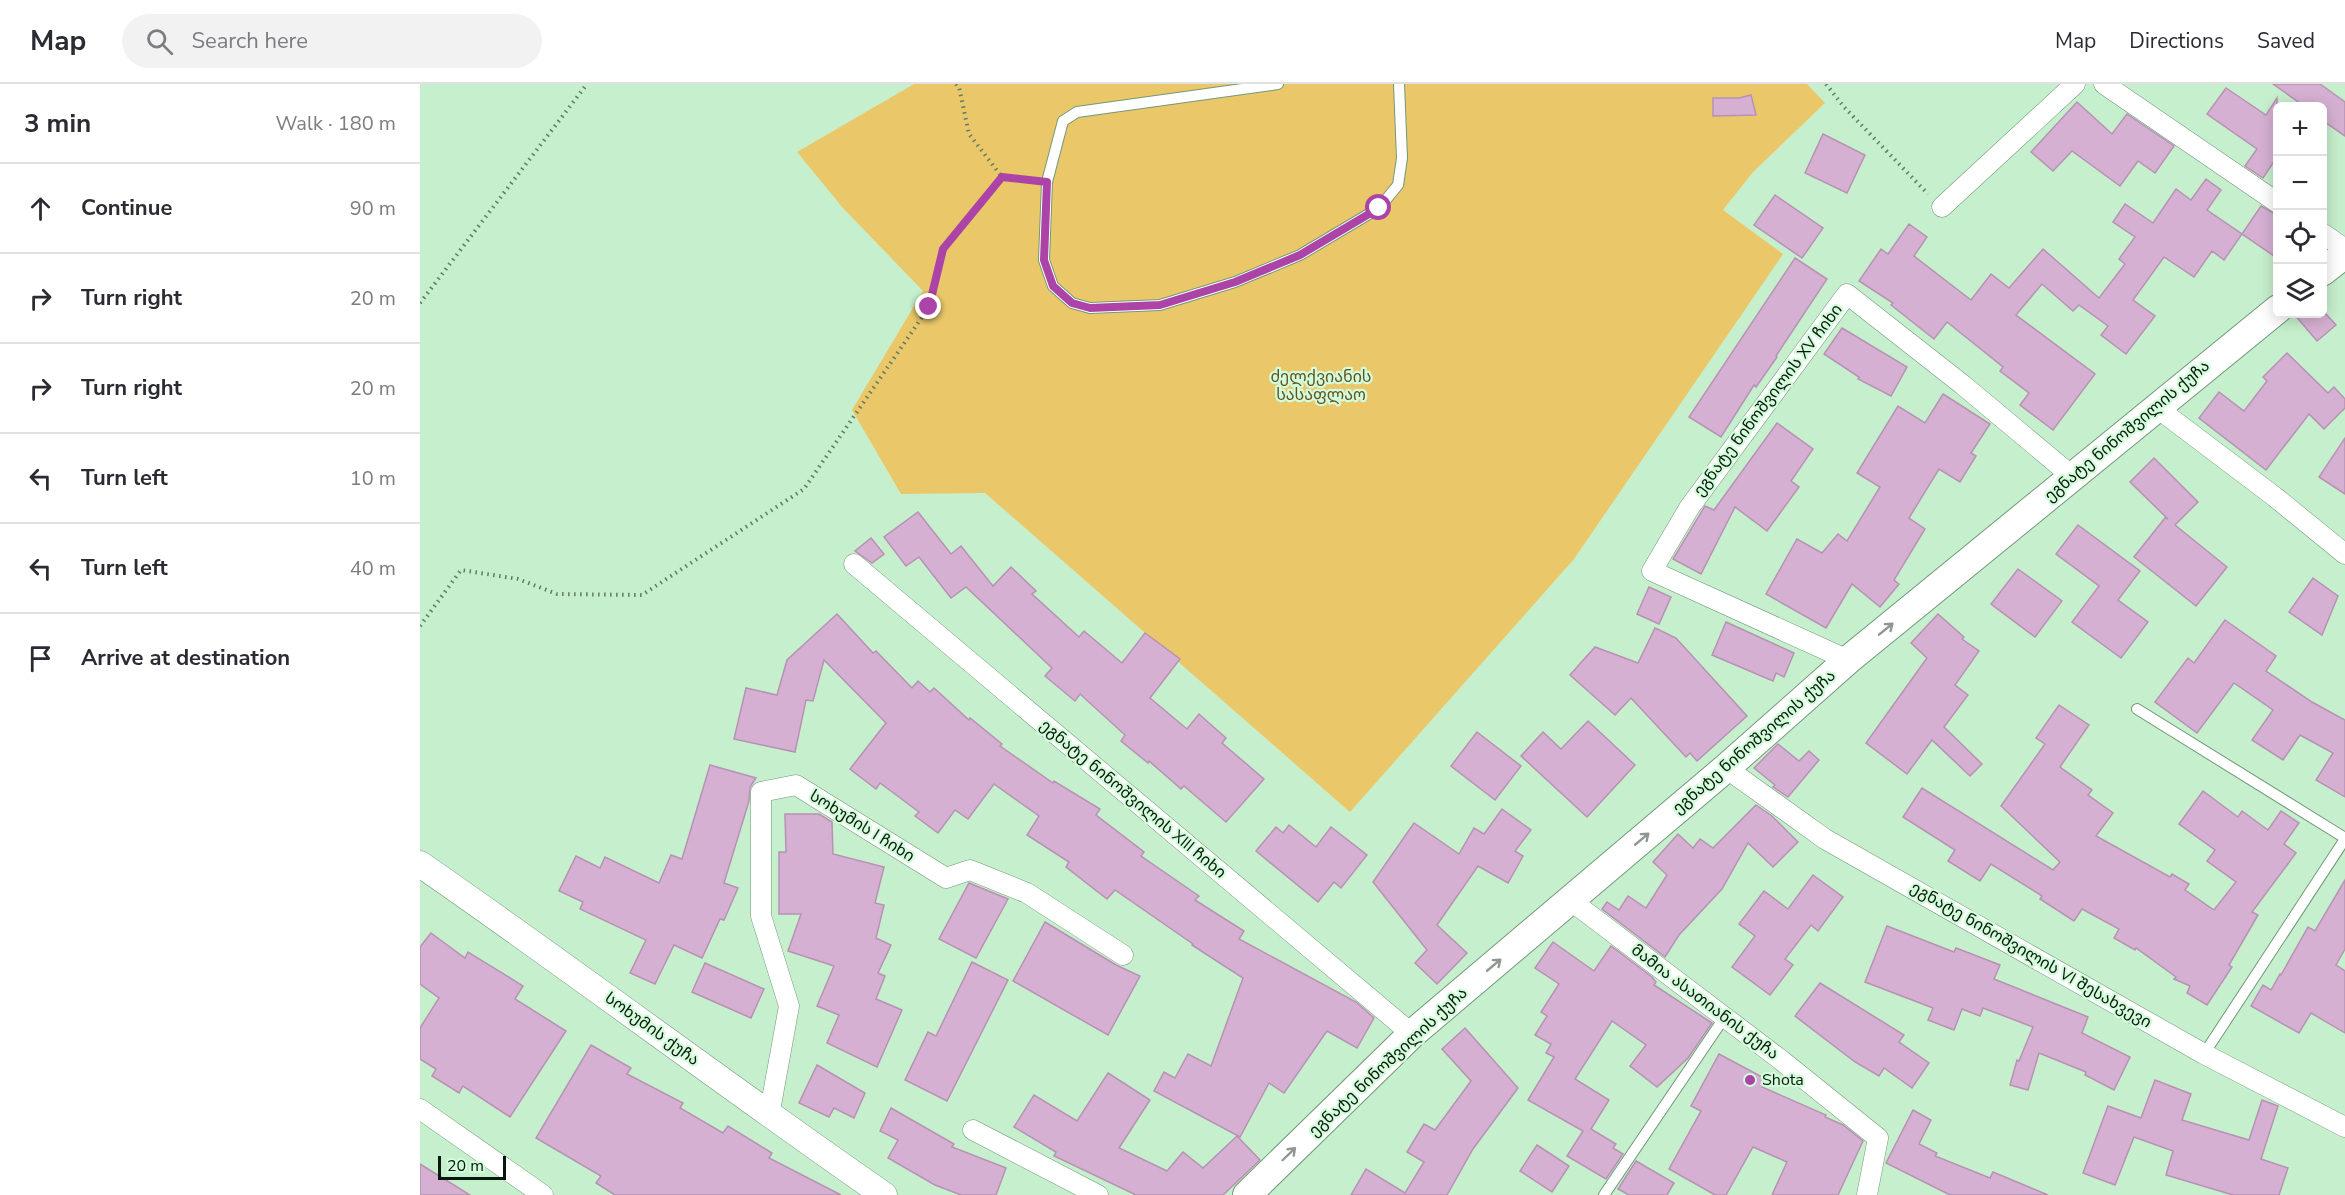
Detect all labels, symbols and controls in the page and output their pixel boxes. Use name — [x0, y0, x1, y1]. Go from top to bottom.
search box — [122, 14, 542, 68]
text: Map — [30, 22, 86, 60]
icon: search — [143, 25, 176, 58]
text: Search here — [191, 26, 308, 56]
text: Map — [2055, 27, 2096, 55]
text: Directions — [2129, 27, 2224, 55]
text: Saved — [2257, 27, 2315, 55]
map controls — [2273, 102, 2327, 318]
button: + — [2273, 102, 2327, 156]
text: 3 min — [24, 106, 91, 141]
text: Walk · 180 m — [276, 110, 396, 137]
button: − — [2273, 156, 2327, 210]
icon: ahead — [24, 192, 57, 225]
text: Continue — [81, 193, 172, 223]
route start — [1365, 194, 1391, 220]
text: 90 m — [350, 195, 396, 222]
button: locate — [2273, 210, 2327, 264]
button: layers — [2273, 264, 2327, 318]
icon: right — [24, 282, 57, 315]
text: Turn right — [81, 283, 182, 313]
text: 20 m — [350, 285, 396, 312]
route end — [915, 293, 941, 319]
street label: ეგნატე ნინოშვილის XV ჩიხი — [1688, 299, 1848, 501]
street label: ეგნატე ნინოშვილის ქუჩა — [2040, 355, 2214, 507]
park label: ძელქვიანის სასაფლაო — [1270, 366, 1372, 406]
icon: right — [24, 372, 57, 405]
text: Turn right — [81, 373, 182, 403]
text: 20 m — [350, 375, 396, 402]
icon: left — [24, 462, 57, 495]
text: Turn left — [81, 463, 168, 493]
text: 10 m — [350, 465, 396, 492]
icon: left — [24, 552, 57, 585]
text: Turn left — [81, 553, 168, 583]
text: 40 m — [350, 555, 396, 582]
one-way arrow — [1878, 623, 1894, 636]
icon: arrive — [24, 642, 57, 675]
text: Arrive at destination — [81, 643, 290, 673]
street label: ეგნატე ნინოშვილის ქუჩა — [1668, 665, 1840, 819]
street label: ეგნატე ნინოშვილის XIII ჩიხი — [1035, 714, 1231, 884]
street label: სოხუმის I ჩიხი — [805, 785, 919, 867]
one-way arrow — [1634, 832, 1650, 845]
street label: ეგნატე ნინოშვილის VI შესახვევი — [1906, 877, 2156, 1033]
street label: მამია ასათიანის ქუჩა — [1627, 939, 1783, 1065]
one-way arrow — [1486, 958, 1501, 972]
street label: ეგნატე ნინოშვილის ქუჩა — [1304, 982, 1472, 1142]
street label: სოხუმის ქუჩა — [600, 987, 704, 1071]
place label: Shota — [1762, 1069, 1804, 1091]
marker: Shota — [1743, 1073, 1757, 1087]
one-way arrow — [1282, 1147, 1297, 1162]
scale bar — [438, 1153, 506, 1180]
text: 20 m — [447, 1155, 484, 1177]

